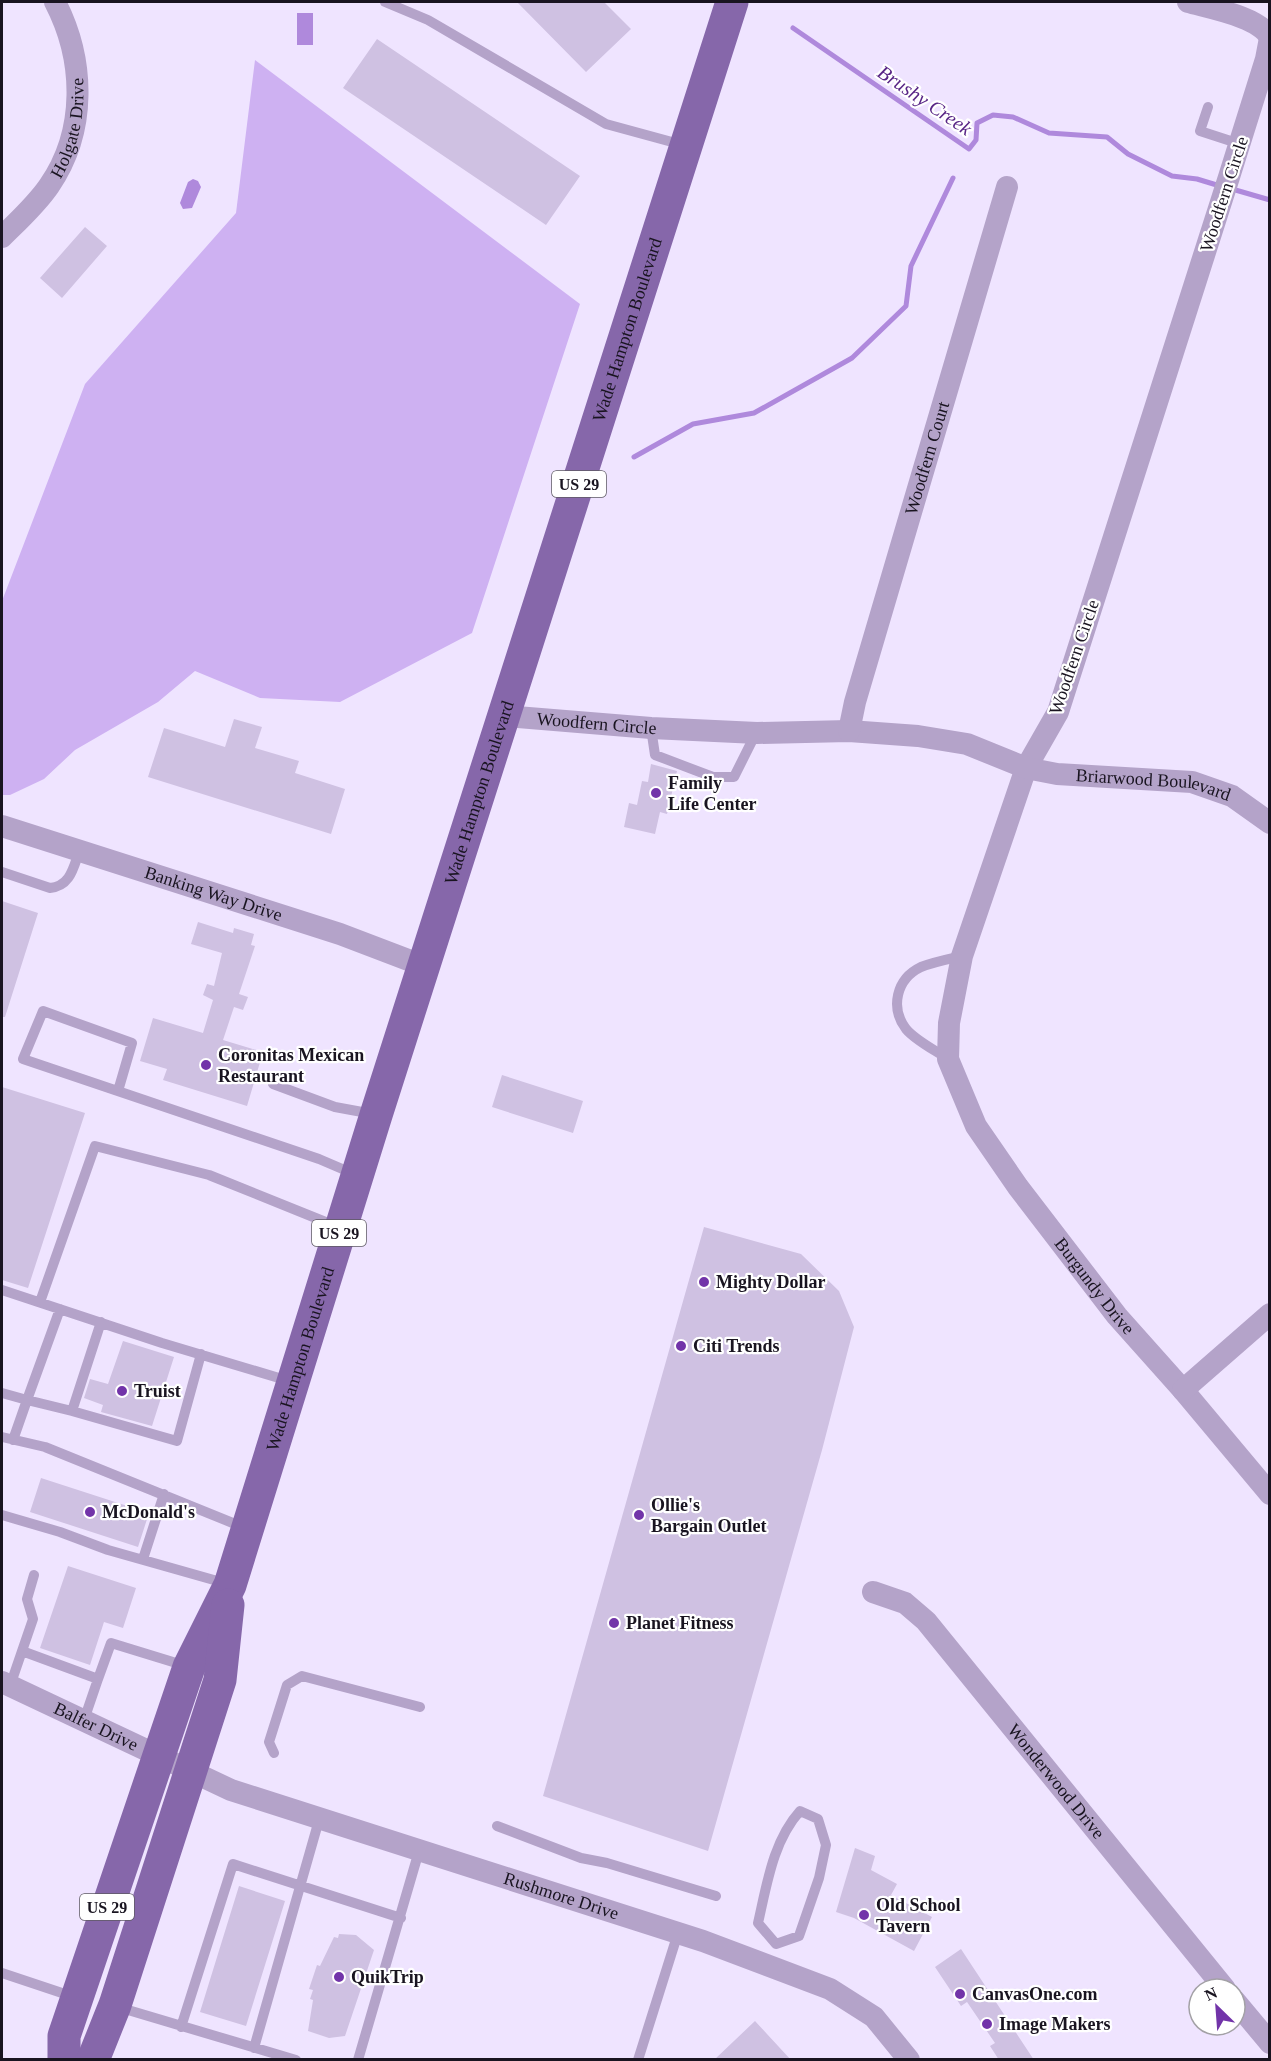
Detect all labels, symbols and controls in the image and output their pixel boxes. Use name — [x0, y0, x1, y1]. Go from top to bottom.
water label: Brushy Creek — [873, 60, 977, 141]
street label: Holgate Drive — [46, 77, 88, 181]
street label: Woodfern Circle — [1196, 134, 1252, 254]
street label: Wade Hampton Boulevard — [588, 235, 666, 424]
street label: Woodfern Court — [901, 399, 953, 517]
road number: US 29 — [552, 471, 606, 497]
street label: Woodfern Circle — [1045, 597, 1103, 717]
street label: Wade Hampton Boulevard — [440, 698, 518, 887]
street label: Woodfern Circle — [536, 709, 657, 738]
street label: Briarwood Boulevard — [1075, 765, 1233, 805]
place label: Family Life Center — [668, 773, 756, 814]
marker: Family Life Center — [649, 786, 663, 800]
street label: Banking Way Drive — [142, 862, 285, 925]
place label: Coronitas Mexican Restaurant — [218, 1045, 364, 1086]
marker: Coronitas Mexican Restaurant — [199, 1058, 213, 1072]
road number: US 29 — [312, 1220, 366, 1246]
street label: Burgundy Drive — [1051, 1234, 1139, 1339]
street label: Wade Hampton Boulevard — [262, 1264, 338, 1453]
place label: Mighty Dollar — [716, 1272, 826, 1292]
marker: Mighty Dollar — [697, 1275, 711, 1289]
place label: Citi Trends — [693, 1336, 780, 1356]
marker: Citi Trends — [674, 1339, 688, 1353]
place label: Truist — [134, 1381, 181, 1401]
marker: Truist — [115, 1384, 129, 1398]
place label: Ollie's Bargain Outlet — [651, 1495, 767, 1536]
place label: McDonald's — [102, 1502, 195, 1522]
marker: McDonald's — [83, 1505, 97, 1519]
marker: Ollie's Bargain Outlet — [632, 1508, 646, 1522]
place label: Planet Fitness — [626, 1613, 734, 1633]
marker: Planet Fitness — [607, 1616, 621, 1630]
street label: Balfer Drive — [51, 1698, 141, 1755]
street label: Wonderwood Drive — [1004, 1720, 1109, 1843]
street label: Rushmore Drive — [501, 1868, 621, 1923]
road number: US 29 — [80, 1894, 134, 1920]
place label: Old School Tavern — [876, 1895, 961, 1936]
marker: Old School Tavern — [857, 1908, 871, 1922]
place label: QuikTrip — [351, 1967, 424, 1987]
marker: QuikTrip — [332, 1970, 346, 1984]
north arrow — [1187, 1977, 1247, 2037]
place label: CanvasOne.com — [972, 1984, 1098, 2004]
text: N — [1202, 1984, 1220, 2004]
marker: CanvasOne.com — [953, 1987, 967, 2001]
place label: Image Makers — [999, 2014, 1110, 2034]
marker: Image Makers — [980, 2017, 994, 2031]

